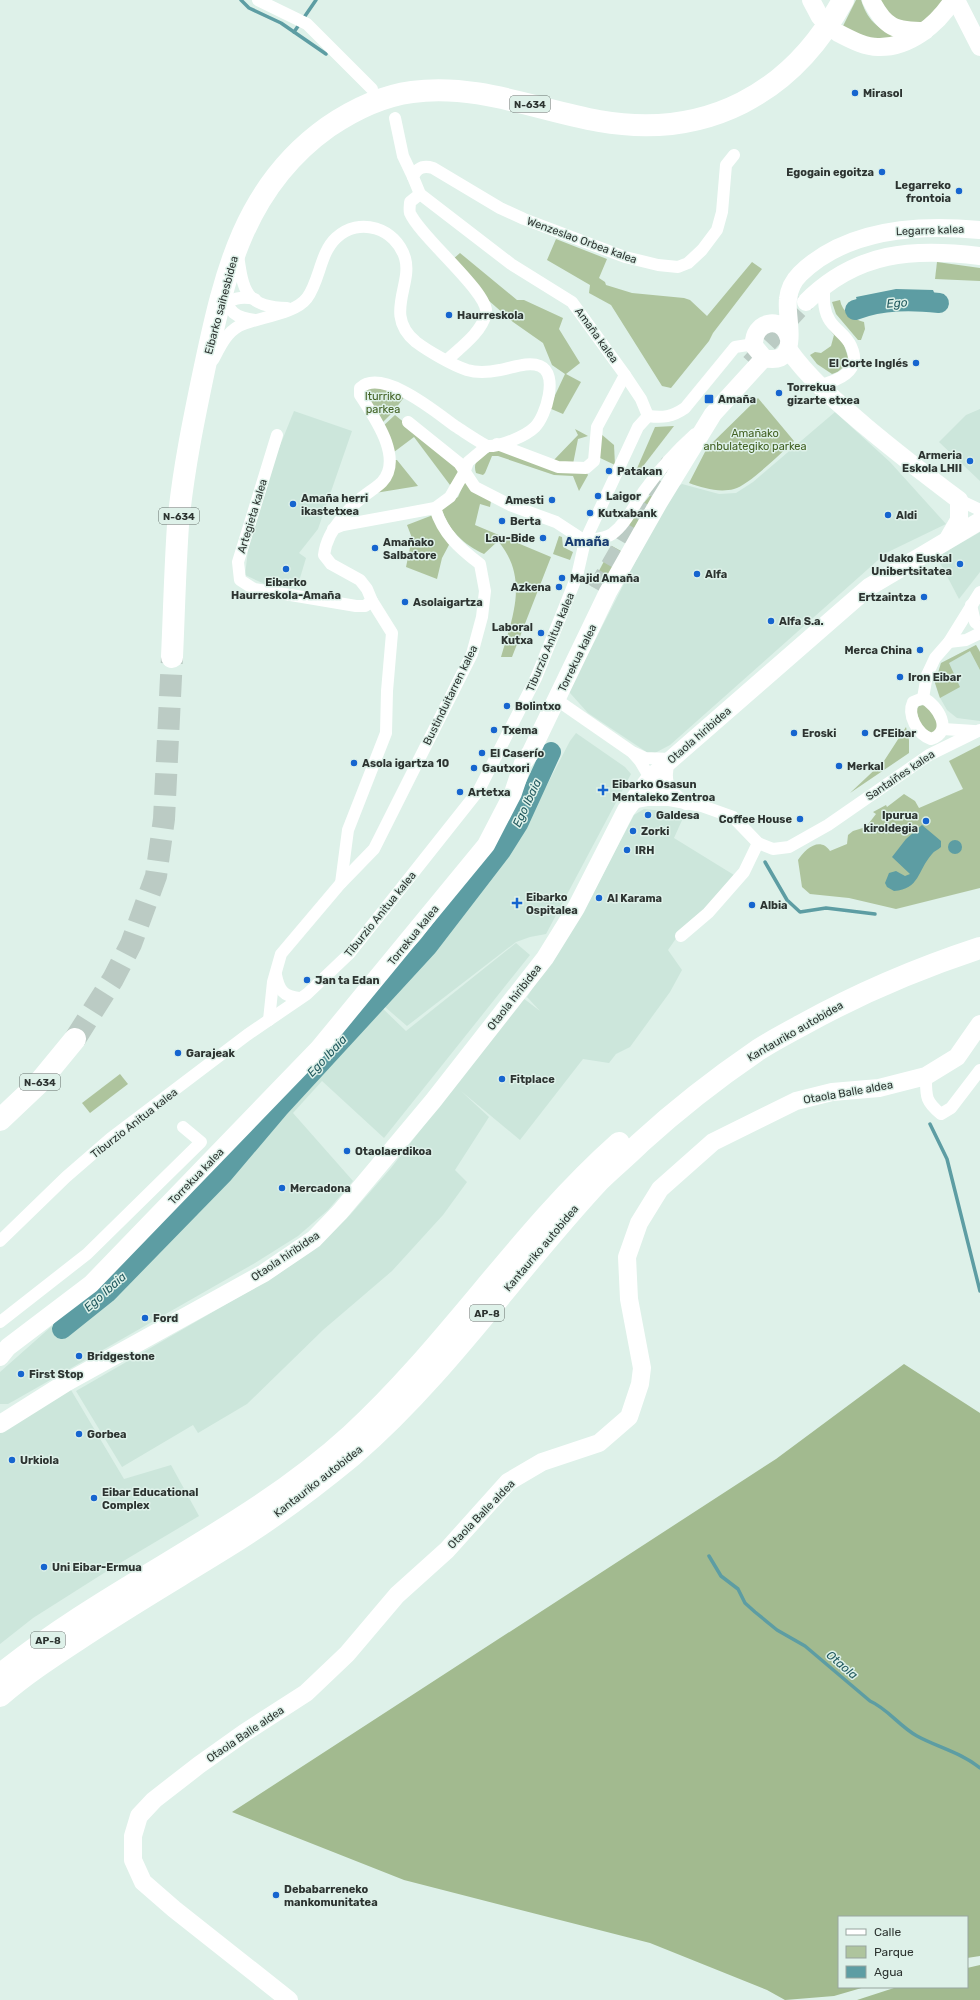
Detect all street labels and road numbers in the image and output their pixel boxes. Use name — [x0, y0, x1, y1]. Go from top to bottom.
road number: N-634 — [510, 96, 550, 112]
street label: Wenzeslao Orbea kalea — [525, 215, 639, 266]
street label: Legarre kalea — [896, 223, 964, 238]
street label: Eibarko saihesbidea — [202, 255, 241, 356]
street label: Amaña kalea — [572, 305, 621, 365]
street label: Artegieta kalea — [235, 477, 270, 555]
road number: N-634 — [159, 508, 199, 524]
street label: Tiburzio Anitua kalea — [524, 591, 577, 694]
street label: Torrekua kalea — [555, 622, 599, 694]
street label: Bustinduitarren kalea — [421, 643, 480, 747]
street label: Otaola hiribidea — [665, 704, 734, 766]
street label: Santaiñes kalea — [863, 748, 937, 803]
street label: Tiburzio Anitua kalea — [342, 869, 419, 960]
street label: Torrekua kalea — [385, 903, 442, 968]
street label: Otaola hiribidea — [485, 962, 544, 1033]
street label: Kantauriko autobidea — [745, 999, 846, 1064]
road number: N-634 — [20, 1074, 60, 1090]
street label: Otaola Balle aldea — [802, 1078, 894, 1107]
street label: Tiburzio Anitua kalea — [88, 1086, 180, 1161]
street label: Torrekua kalea — [166, 1145, 227, 1207]
street label: Kantauriko autobidea — [501, 1202, 581, 1294]
street label: Otaola hiribidea — [249, 1229, 322, 1284]
road number: AP-8 — [470, 1305, 504, 1321]
street label: Kantauriko autobidea — [271, 1443, 365, 1520]
street label: Otaola Balle aldea — [445, 1477, 518, 1551]
road number: AP-8 — [31, 1632, 65, 1648]
street label: Otaola Balle aldea — [204, 1704, 287, 1765]

